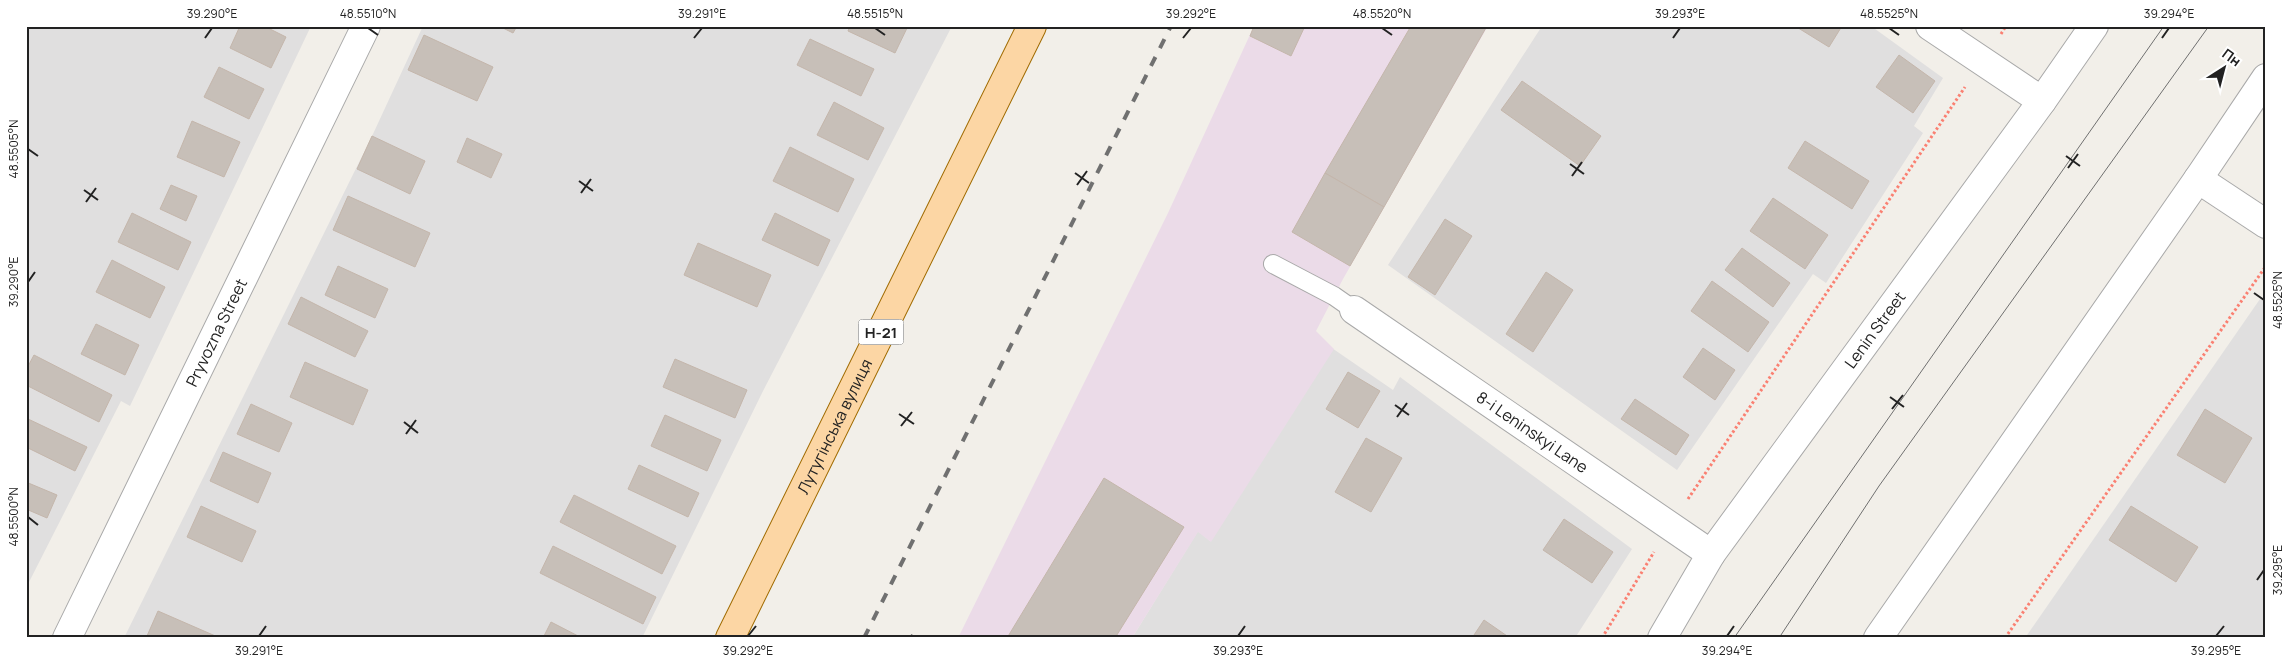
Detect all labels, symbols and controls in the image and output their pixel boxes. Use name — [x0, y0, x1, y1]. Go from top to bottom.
text: 39.290°E — [187, 5, 238, 22]
text: 48.5510°N — [340, 5, 396, 22]
text: 39.291°E — [678, 5, 726, 22]
text: 48.5515°N — [847, 5, 903, 22]
text: 39.292°E — [1166, 5, 1216, 22]
text: 48.5520°N — [1353, 5, 1411, 22]
text: 39.293°E — [1655, 5, 1705, 22]
text: 48.5525°N — [1860, 5, 1918, 22]
text: 39.294°E — [2144, 5, 2194, 22]
north arrow — [2200, 42, 2250, 92]
text: Пн — [2219, 44, 2245, 70]
text: 48.5505°N — [5, 120, 22, 178]
text: 39.290°E — [5, 256, 22, 307]
text: 48.5525°N — [2269, 271, 2286, 329]
street label: Pryvozna Street — [180, 275, 252, 390]
street label: Lenin Street — [1839, 287, 1910, 373]
road number: Н-21 — [858, 320, 904, 344]
street label: Лутугінська вулиця — [792, 355, 877, 498]
street label: 8-i Leninskyi Lane — [1472, 386, 1592, 478]
text: 48.5500°N — [5, 487, 22, 547]
text: 39.295°E — [2269, 545, 2286, 595]
text: 39.291°E — [235, 642, 283, 659]
text: 39.292°E — [723, 642, 773, 659]
text: 39.293°E — [1213, 642, 1263, 659]
text: 39.294°E — [1702, 642, 1752, 659]
text: 39.295°E — [2191, 642, 2241, 659]

